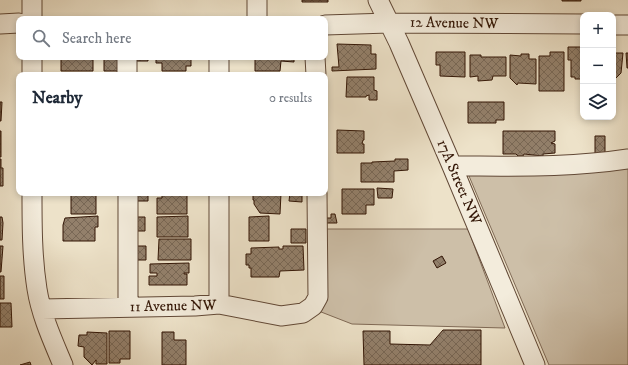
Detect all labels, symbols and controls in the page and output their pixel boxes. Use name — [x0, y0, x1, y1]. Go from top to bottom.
map controls — [580, 12, 616, 120]
button: + — [580, 12, 616, 48]
street label: 12 Avenue NW — [410, 13, 499, 33]
search box — [16, 16, 328, 60]
icon: search — [30, 27, 52, 49]
text: Search here — [62, 29, 131, 48]
button: − — [580, 48, 616, 84]
button: layers — [580, 84, 616, 120]
text: Nearby — [32, 87, 82, 109]
text: 0 results — [269, 90, 312, 106]
street label: 17A Street NW — [432, 136, 486, 228]
street label: 11 Avenue NW — [129, 296, 217, 316]

